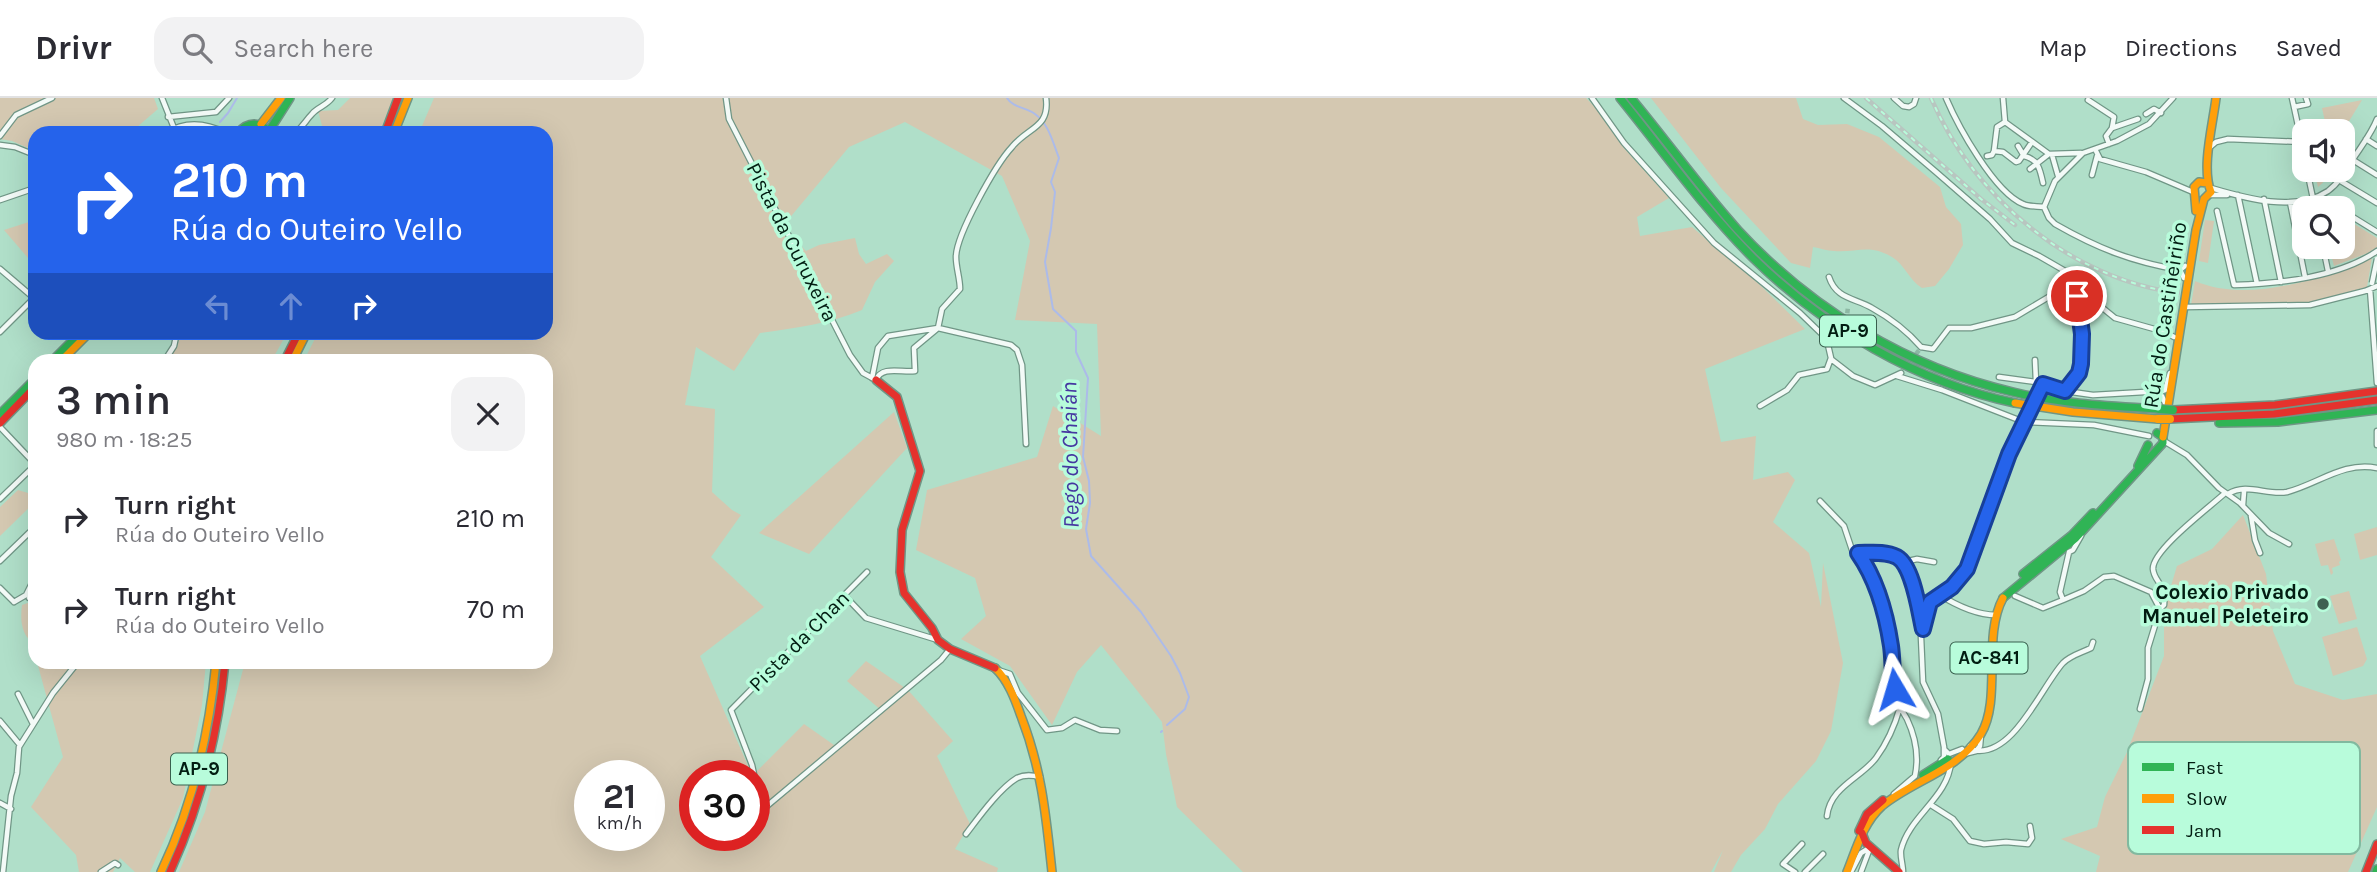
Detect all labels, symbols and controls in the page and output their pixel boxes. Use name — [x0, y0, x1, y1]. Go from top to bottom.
search box — [154, 17, 644, 80]
text: Drivr — [35, 29, 112, 67]
icon: search — [178, 29, 216, 67]
text: Search here — [234, 33, 373, 64]
text: Map — [2039, 34, 2087, 62]
text: Directions — [2125, 34, 2238, 62]
text: Saved — [2276, 34, 2342, 62]
map controls — [2292, 119, 2355, 259]
button: sound — [2292, 119, 2355, 182]
text: 210 m — [171, 152, 308, 209]
icon: right — [56, 154, 147, 245]
street label: Pista da Curuxeira — [742, 159, 842, 325]
button: search — [2292, 196, 2355, 259]
text: Rúa do Outeiro Vello — [171, 211, 463, 248]
street label: Rúa do Castiñeiriño — [2138, 220, 2192, 410]
pin — [2047, 266, 2107, 326]
icon: arrive — [2058, 277, 2096, 315]
icon: left — [199, 287, 237, 325]
icon: ahead — [272, 287, 310, 325]
icon: right — [345, 287, 383, 325]
road number: AP-9 — [1820, 316, 1876, 346]
text: 3 min — [56, 375, 171, 425]
button: close — [451, 377, 525, 451]
water label: Rego do Chaián — [1055, 381, 1085, 529]
text: 980 m · 18:25 — [56, 426, 192, 453]
text: Turn right — [115, 490, 236, 521]
icon: right — [56, 500, 94, 538]
text: 210 m — [455, 503, 525, 534]
text: Rúa do Outeiro Vello — [115, 521, 325, 548]
place label: Colexio Privado Manuel Peleteiro — [2142, 580, 2309, 628]
text: Turn right — [115, 581, 236, 612]
street label: Pista da Chan — [744, 586, 854, 696]
icon: right — [56, 591, 94, 629]
text: 70 m — [467, 594, 525, 625]
marker: Colexio Privado Manuel Peleteiro — [2315, 596, 2331, 612]
text: Rúa do Outeiro Vello — [115, 612, 325, 639]
road number: AC-841 — [1951, 642, 2028, 674]
position arrow — [1858, 652, 1932, 726]
legend — [2128, 742, 2360, 854]
road number: AP-9 — [171, 754, 227, 784]
text: Fast — [2186, 757, 2223, 779]
speed limit sign: 30 — [679, 760, 770, 851]
text: 21 — [603, 776, 636, 817]
text: Slow — [2186, 788, 2227, 810]
text: km/h — [597, 812, 642, 834]
text: Jam — [2186, 820, 2222, 842]

